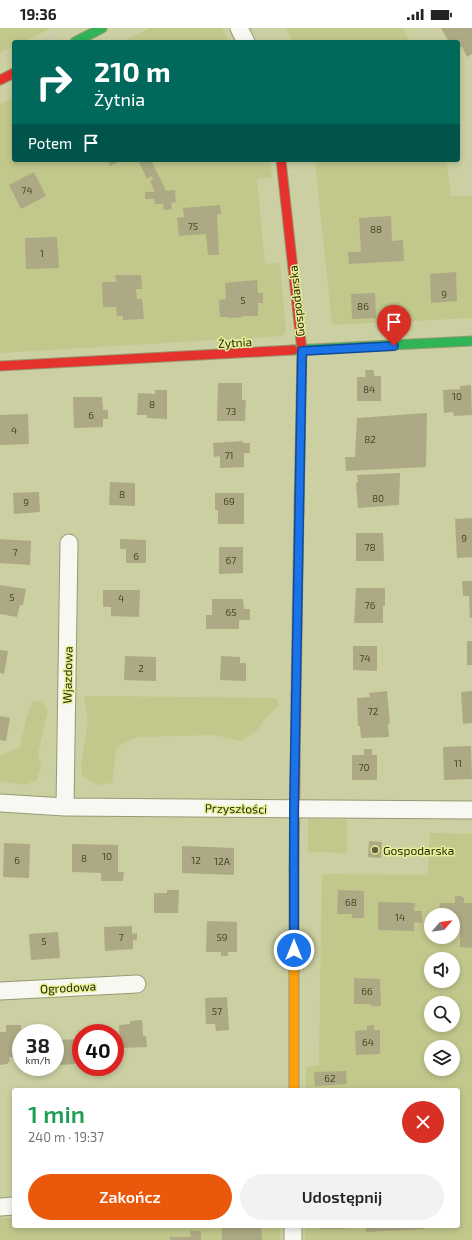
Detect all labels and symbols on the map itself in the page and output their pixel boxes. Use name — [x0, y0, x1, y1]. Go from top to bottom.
house number: 74 — [21, 184, 33, 196]
house number: 75 — [188, 220, 198, 232]
house number: 88 — [370, 223, 382, 235]
house number: 1 — [40, 247, 44, 259]
street label: Gospodarska — [285, 265, 307, 337]
house number: 9 — [441, 288, 447, 300]
house number: 5 — [240, 294, 246, 306]
house number: 86 — [357, 300, 369, 312]
pin — [377, 305, 411, 346]
street label: Żytnia — [218, 334, 252, 350]
house number: 84 — [363, 383, 375, 395]
house number: 10 — [452, 390, 462, 402]
house number: 8 — [149, 398, 155, 410]
house number: 73 — [226, 405, 236, 417]
house number: 6 — [88, 409, 94, 421]
house number: 4 — [11, 424, 17, 436]
house number: 82 — [364, 433, 376, 445]
house number: 71 — [224, 449, 234, 461]
house number: 8 — [119, 488, 125, 500]
house number: 80 — [372, 492, 384, 504]
house number: 69 — [223, 495, 235, 507]
house number: 9 — [23, 496, 29, 508]
house number: 9 — [461, 532, 467, 544]
house number: 78 — [364, 541, 376, 553]
house number: 7 — [12, 546, 18, 558]
house number: 6 — [133, 550, 139, 562]
house number: 67 — [226, 554, 236, 566]
house number: 5 — [9, 591, 15, 603]
house number: 4 — [118, 592, 124, 604]
house number: 76 — [365, 599, 376, 611]
house number: 65 — [225, 606, 237, 618]
street label: Wjazdowa — [60, 646, 75, 704]
house number: 74 — [359, 652, 371, 664]
house number: 2 — [138, 662, 144, 674]
house number: 72 — [368, 705, 379, 717]
house number: 11 — [454, 757, 462, 769]
house number: 70 — [358, 761, 370, 773]
street label: Przyszłości — [205, 800, 267, 816]
place label: Gospodarska — [383, 843, 454, 857]
marker: Gospodarska — [370, 845, 380, 855]
house number: 10 — [102, 850, 112, 862]
house number: 8 — [81, 852, 87, 864]
house number: 6 — [14, 854, 20, 866]
house number: 12 — [191, 854, 201, 866]
house number: 12A — [214, 855, 231, 867]
house number: 68 — [345, 896, 357, 908]
north arrow — [424, 908, 460, 944]
house number: 14 — [395, 911, 405, 923]
position arrow — [273, 929, 315, 971]
house number: 7 — [118, 931, 124, 943]
house number: 59 — [216, 931, 228, 943]
house number: 5 — [41, 935, 47, 947]
street label: Ogrodowa — [40, 979, 96, 995]
house number: 66 — [361, 985, 373, 997]
house number: 57 — [212, 1005, 222, 1017]
speed limit sign: 40 — [72, 1024, 124, 1076]
house number: 64 — [362, 1036, 374, 1048]
house number: 62 — [324, 1072, 336, 1084]

